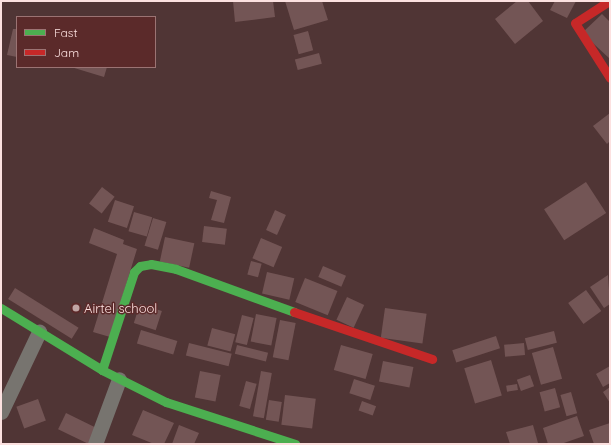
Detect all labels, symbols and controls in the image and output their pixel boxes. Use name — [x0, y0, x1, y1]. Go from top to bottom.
legend — [16, 16, 156, 68]
text: Fast — [54, 25, 78, 40]
text: Jam — [54, 45, 79, 60]
place label: Airtel school — [84, 300, 157, 316]
marker: Airtel school — [71, 303, 81, 313]

